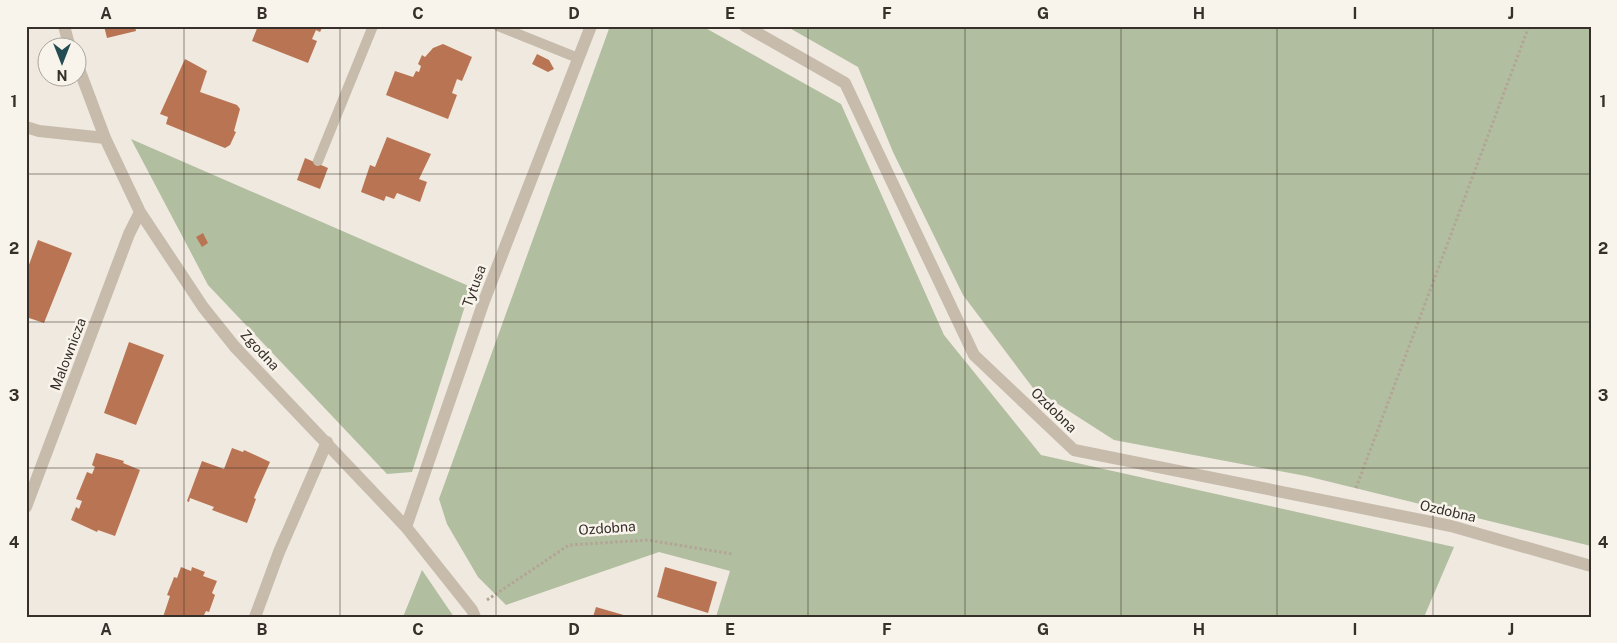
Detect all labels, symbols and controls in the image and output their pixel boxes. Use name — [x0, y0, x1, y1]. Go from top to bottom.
text: A — [100, 4, 112, 23]
text: B — [257, 4, 268, 23]
text: C — [412, 4, 424, 23]
text: D — [568, 4, 580, 23]
text: E — [725, 4, 735, 23]
text: F — [882, 4, 892, 23]
text: G — [1037, 4, 1049, 23]
text: H — [1193, 4, 1205, 23]
text: I — [1353, 4, 1357, 23]
text: J — [1508, 4, 1514, 23]
north arrow — [38, 38, 88, 88]
text: N — [57, 67, 67, 83]
text: 1 — [11, 92, 17, 111]
text: 1 — [1600, 92, 1606, 111]
text: 2 — [9, 239, 19, 258]
text: 2 — [1598, 239, 1608, 258]
street label: Tytusa — [459, 263, 489, 309]
street label: Malownicza — [47, 316, 89, 392]
street label: Zgodna — [237, 326, 283, 374]
street label: Ozdobna — [1028, 384, 1080, 436]
text: 3 — [9, 386, 19, 405]
text: 3 — [1598, 386, 1608, 405]
street label: Ozdobna — [1418, 497, 1478, 525]
street label: Ozdobna — [578, 518, 636, 538]
text: 4 — [9, 533, 20, 552]
text: 4 — [1598, 533, 1609, 552]
text: A — [100, 620, 112, 639]
text: B — [257, 620, 268, 639]
text: C — [412, 620, 424, 639]
text: D — [568, 620, 580, 639]
text: E — [725, 620, 735, 639]
text: F — [882, 620, 892, 639]
text: G — [1037, 620, 1049, 639]
text: H — [1193, 620, 1205, 639]
text: I — [1353, 620, 1357, 639]
text: J — [1508, 620, 1514, 639]

